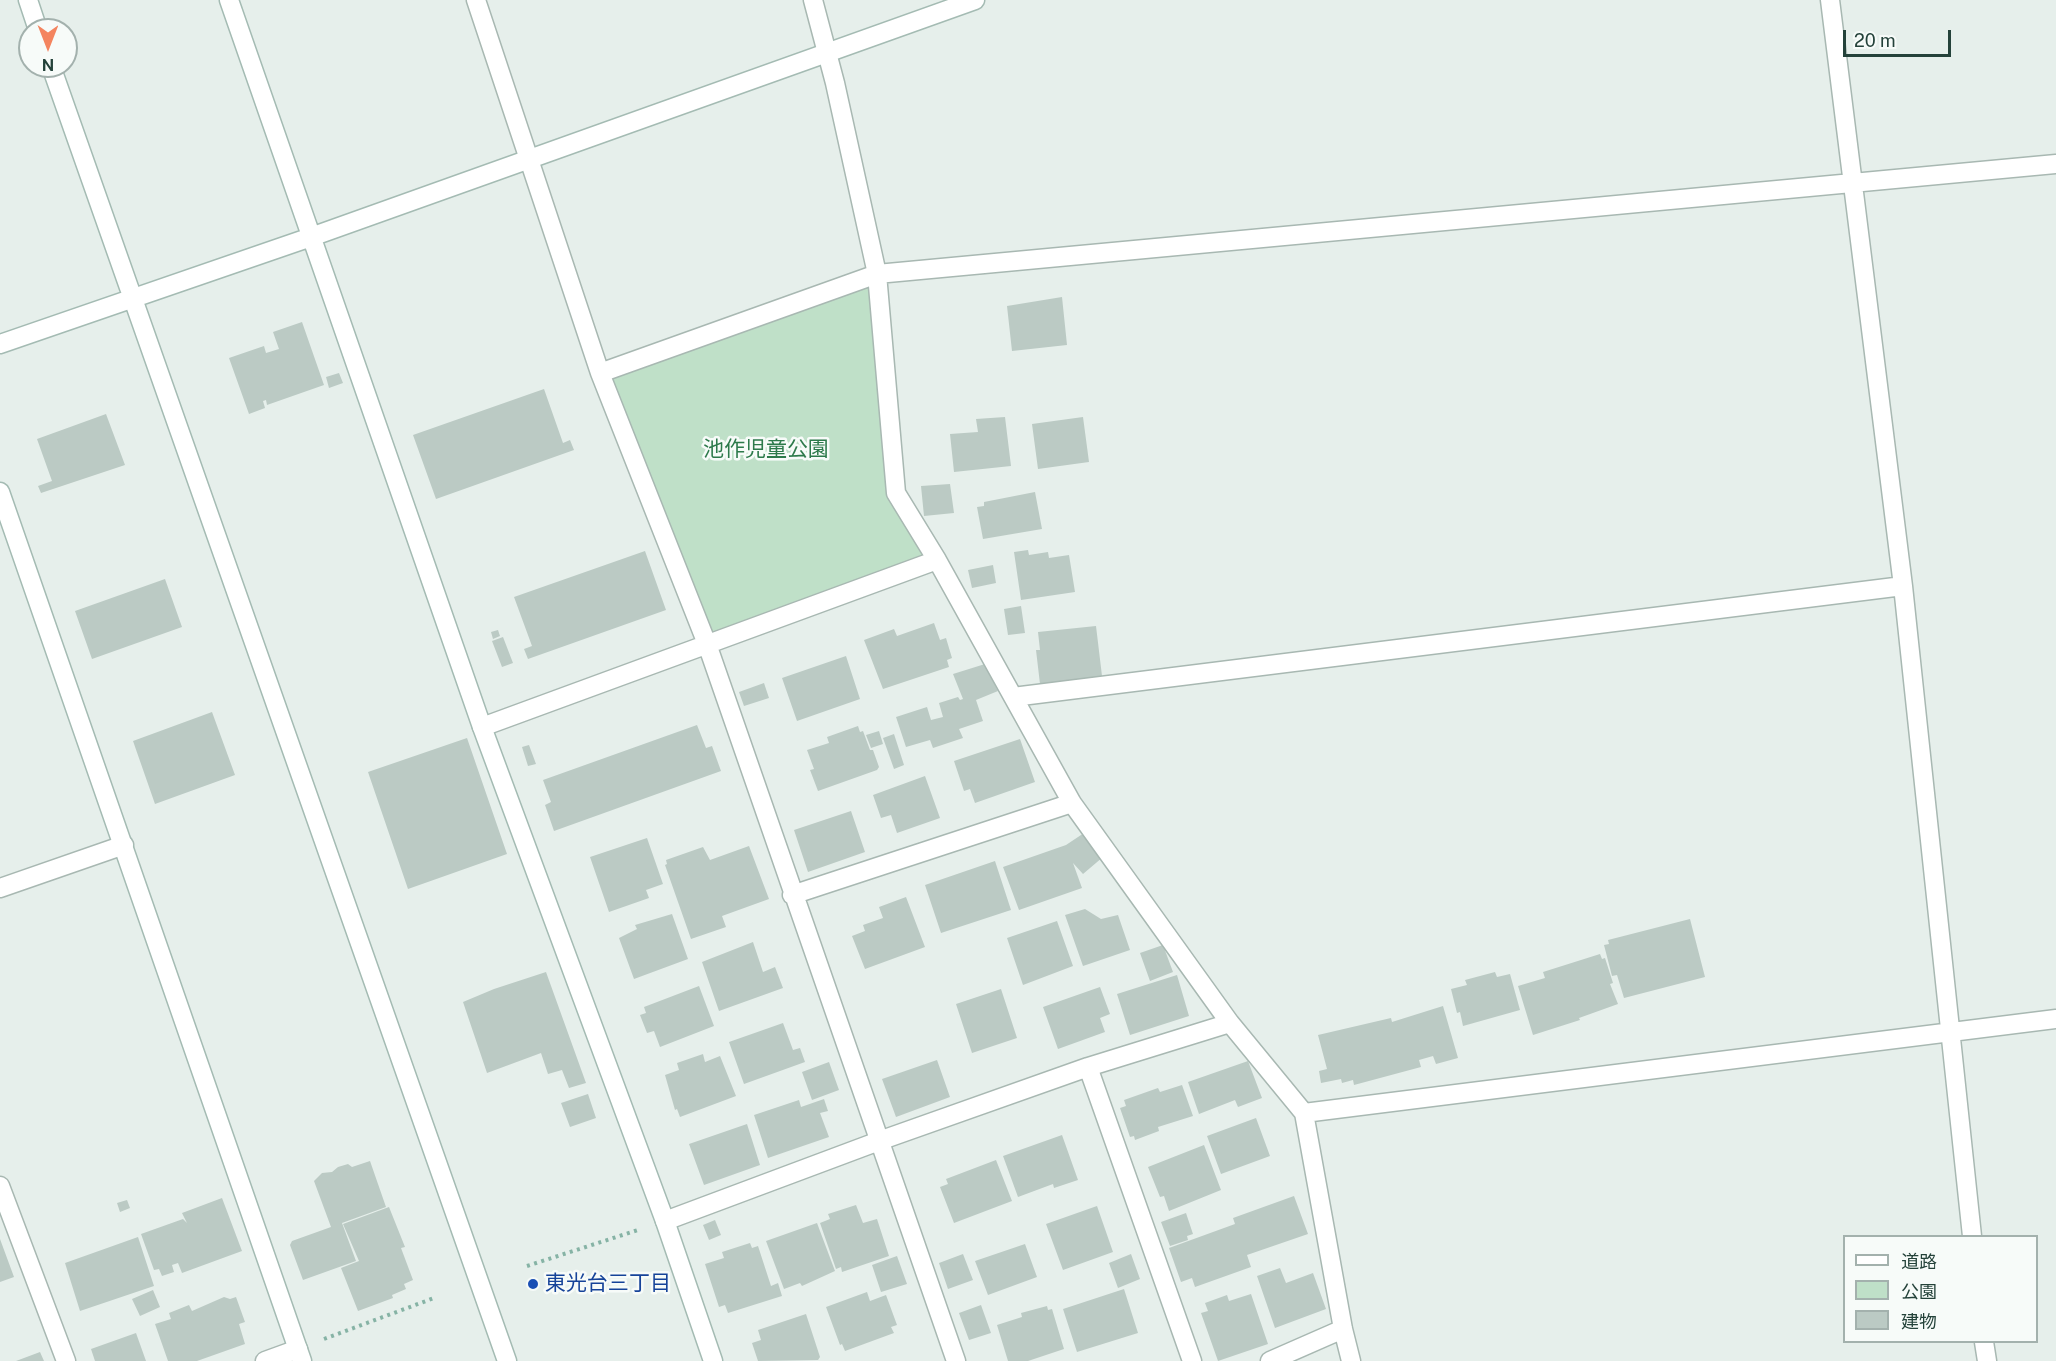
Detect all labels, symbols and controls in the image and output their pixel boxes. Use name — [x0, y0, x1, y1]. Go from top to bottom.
north arrow — [18, 18, 78, 78]
scale bar — [1846, 18, 1954, 56]
text: 20 m — [1854, 30, 1896, 51]
text: N — [42, 55, 54, 74]
park label: 池作児童公園 — [703, 437, 829, 463]
legend — [1843, 1235, 2038, 1343]
text: 道路 — [1901, 1251, 1937, 1272]
place label: 東光台三丁目 — [545, 1271, 671, 1297]
marker: 東光台三丁目 — [526, 1277, 540, 1291]
text: 公園 — [1901, 1281, 1937, 1302]
text: 建物 — [1901, 1311, 1937, 1332]

